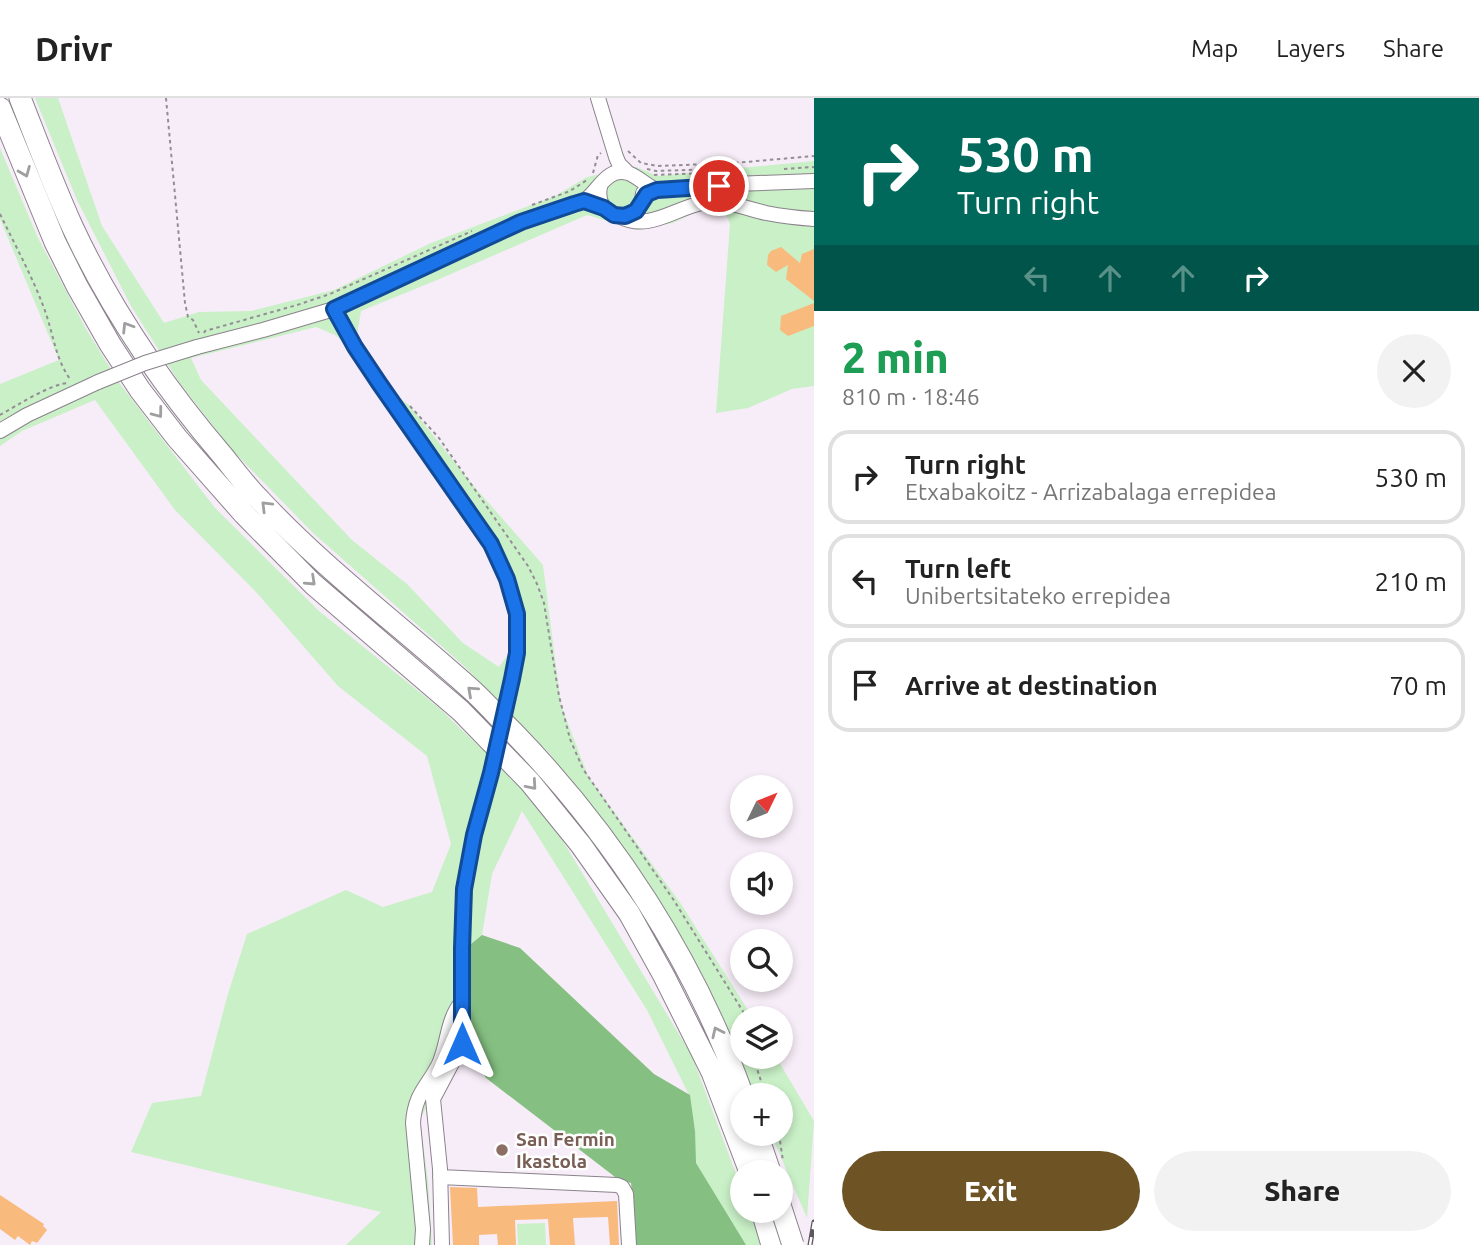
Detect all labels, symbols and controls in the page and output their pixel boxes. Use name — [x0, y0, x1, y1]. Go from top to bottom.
text: Drivr — [35, 30, 113, 67]
text: Map — [1191, 35, 1238, 62]
text: Layers — [1276, 35, 1345, 62]
text: Share — [1383, 35, 1444, 62]
icon: right — [842, 126, 933, 217]
text: 530 m — [957, 126, 1094, 181]
pin — [689, 156, 749, 216]
one-way arrow — [17, 165, 31, 177]
icon: arrive — [700, 167, 738, 205]
text: Turn right — [957, 184, 1099, 220]
icon: left — [1018, 259, 1056, 297]
icon: ahead — [1091, 259, 1129, 297]
icon: ahead — [1164, 259, 1202, 297]
icon: right — [1237, 259, 1275, 297]
one-way arrow — [122, 322, 135, 335]
text: 2 min — [842, 334, 949, 381]
button: close — [1377, 334, 1451, 408]
text: 810 m · 18:46 — [842, 384, 980, 409]
one-way arrow — [150, 405, 163, 418]
text: Turn right — [905, 450, 1026, 479]
icon: right — [846, 458, 884, 496]
text: 530 m — [1375, 463, 1447, 492]
text: Etxabakoitz - Arrizabalaga errepidea — [905, 479, 1277, 504]
one-way arrow — [261, 502, 274, 515]
text: Turn left — [905, 554, 1011, 583]
icon: left — [846, 562, 884, 600]
text: 210 m — [1375, 567, 1447, 596]
one-way arrow — [303, 573, 316, 585]
text: Unibertsitateko errepidea — [905, 583, 1171, 608]
icon: arrive — [846, 666, 884, 704]
text: Arrive at destination — [905, 671, 1158, 700]
text: 70 m — [1389, 671, 1447, 700]
one-way arrow — [467, 687, 480, 699]
north arrow — [730, 775, 793, 838]
map controls — [730, 775, 793, 1223]
one-way arrow — [524, 777, 536, 790]
button: sound — [730, 852, 793, 915]
button: search — [730, 929, 793, 992]
button: layers — [730, 1006, 793, 1069]
position arrow — [425, 1007, 499, 1081]
one-way arrow — [711, 1027, 725, 1040]
button: + — [730, 1083, 793, 1146]
place label: San Fermin Ikastola — [516, 1128, 615, 1172]
marker: San Fermin Ikastola — [494, 1142, 510, 1158]
button: Exit — [842, 1151, 1140, 1231]
button: Share — [1154, 1151, 1451, 1231]
button: − — [730, 1160, 793, 1223]

